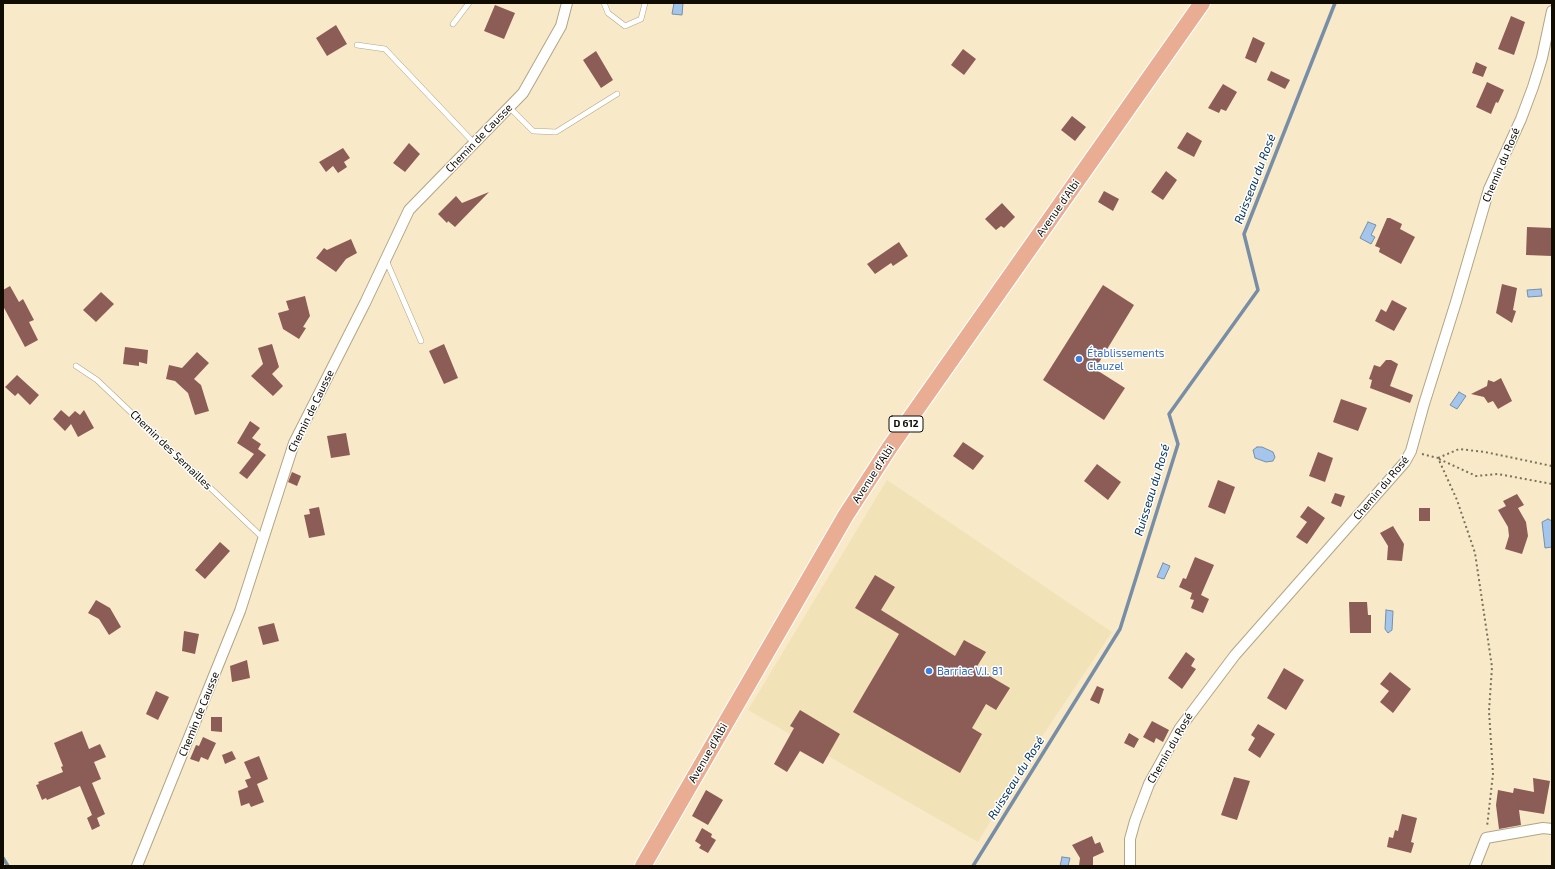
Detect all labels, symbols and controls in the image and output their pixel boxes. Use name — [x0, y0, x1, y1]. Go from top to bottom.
street label: Chemin de Causse — [443, 101, 515, 175]
street label: Chemin du Rosé — [1479, 126, 1523, 204]
water label: Ruisseau du Rosé — [1231, 132, 1279, 226]
street label: Avenue d'Albi — [1033, 177, 1083, 239]
place label: Établissements Clauzel — [1087, 346, 1164, 372]
marker: Établissements Clauzel — [1074, 354, 1084, 364]
street label: Chemin de Causse — [285, 368, 337, 454]
street label: Chemin des Semailles — [127, 408, 215, 492]
road number: D 612 — [889, 416, 923, 432]
street label: Avenue d'Albi — [849, 442, 897, 506]
water label: Ruisseau du Rosé — [1131, 442, 1173, 538]
street label: Chemin du Rosé — [1350, 453, 1412, 523]
place label: Barriac V.I. 81 — [937, 664, 1003, 678]
marker: Barriac V.I. 81 — [924, 666, 934, 676]
street label: Chemin de Causse — [176, 670, 222, 758]
street label: Chemin du Rosé — [1144, 710, 1196, 786]
street label: Avenue d'Albi — [686, 721, 730, 785]
water label: Ruisseau du Rosé — [985, 734, 1047, 822]

